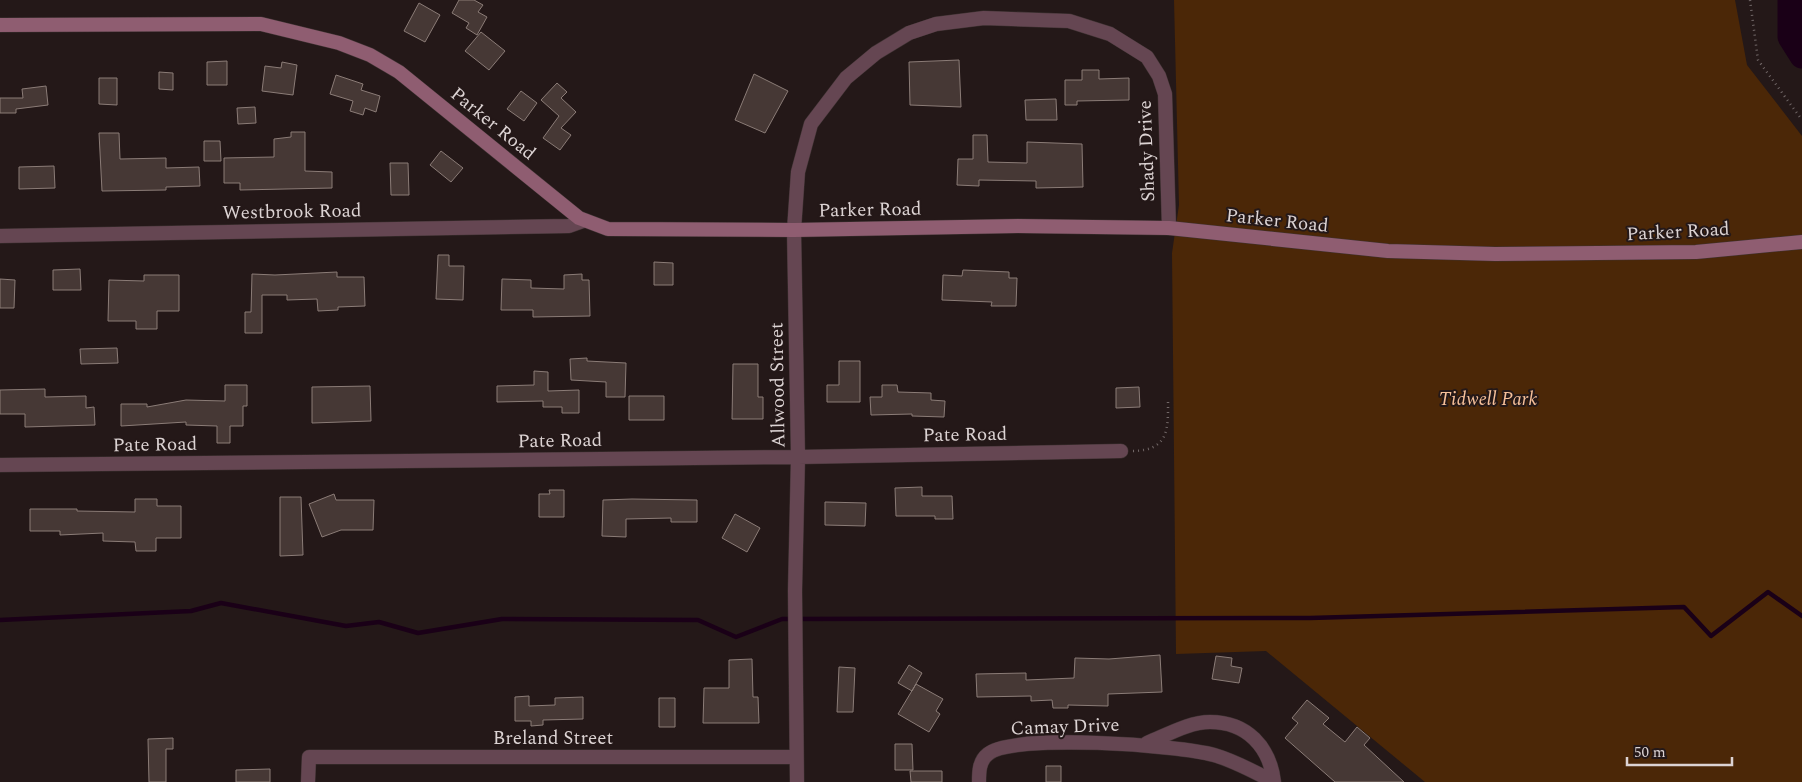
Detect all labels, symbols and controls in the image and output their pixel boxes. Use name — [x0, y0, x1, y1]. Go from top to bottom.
street label: Parker Road — [444, 80, 542, 168]
street label: Shady Drive — [1131, 100, 1163, 202]
street label: Parker Road — [818, 195, 922, 225]
street label: Westbrook Road — [222, 196, 362, 228]
street label: Parker Road — [1224, 201, 1330, 241]
street label: Parker Road — [1626, 215, 1730, 249]
street label: Allwood Street — [762, 322, 794, 448]
park label: Tidwell Park — [1439, 385, 1537, 414]
street label: Pate Road — [922, 420, 1008, 450]
street label: Pate Road — [517, 426, 603, 456]
street label: Pate Road — [112, 430, 198, 460]
street label: Camay Drive — [1010, 711, 1120, 743]
street label: Breland Street — [493, 724, 613, 753]
scale bar — [1627, 734, 1732, 766]
text: 50 m — [1634, 741, 1666, 764]

